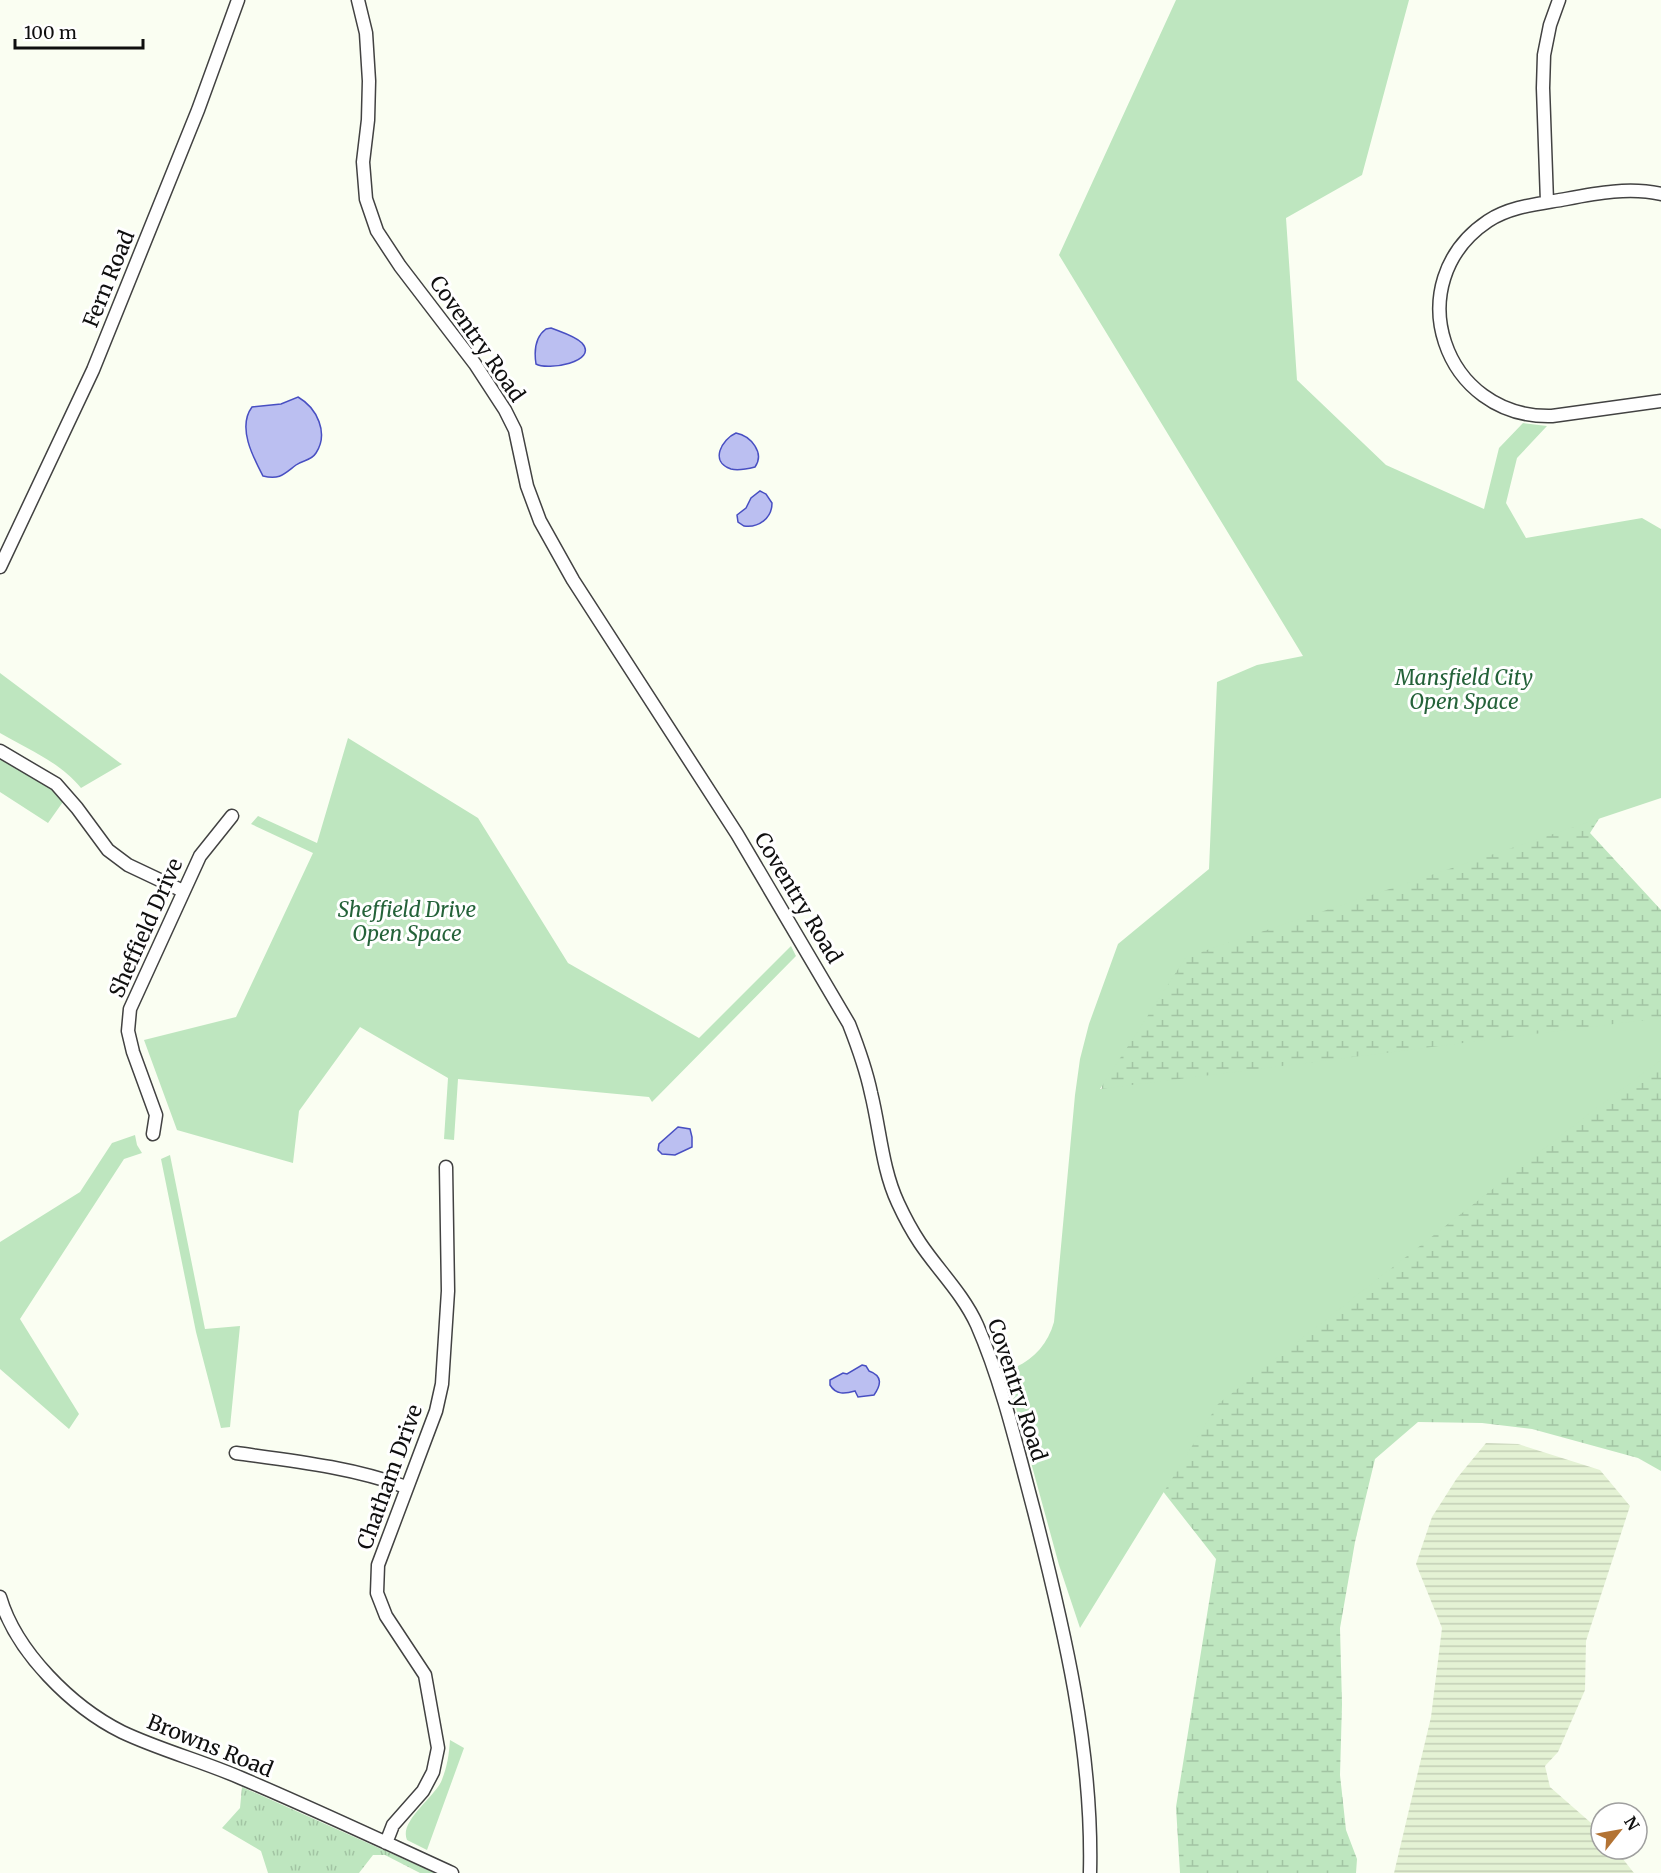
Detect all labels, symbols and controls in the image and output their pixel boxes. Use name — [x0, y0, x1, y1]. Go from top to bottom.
scale bar — [15, 12, 142, 50]
text: 100 m — [24, 21, 77, 44]
street label: Fern Road — [77, 226, 140, 331]
street label: Coventry Road — [424, 270, 531, 407]
park label: Mansfield City Open Space — [1394, 664, 1533, 715]
street label: Coventry Road — [749, 827, 848, 968]
street label: Sheffield Drive — [103, 854, 188, 1002]
park label: Sheffield Drive Open Space — [338, 896, 476, 947]
street label: Coventry Road — [982, 1315, 1053, 1465]
street label: Chatham Drive — [351, 1401, 428, 1553]
street label: Browns Road — [143, 1708, 277, 1783]
north arrow — [1589, 1801, 1649, 1861]
text: N — [1620, 1813, 1644, 1834]

